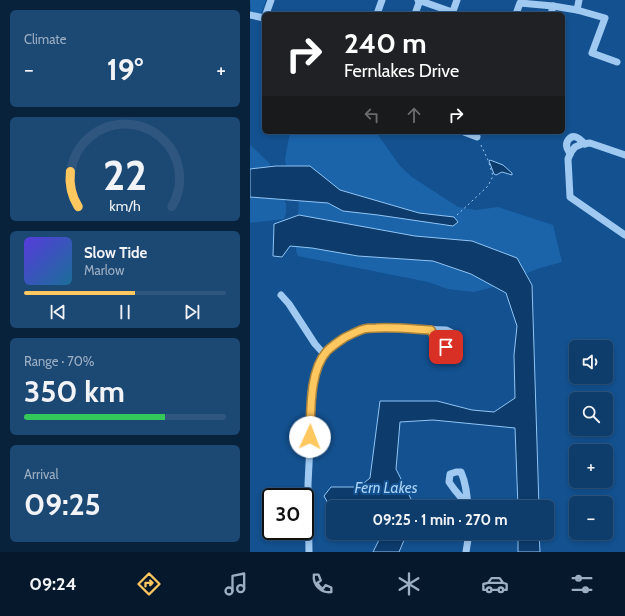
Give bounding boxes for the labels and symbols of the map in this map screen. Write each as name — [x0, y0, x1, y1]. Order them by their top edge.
pin — [429, 330, 463, 364]
position arrow — [289, 416, 331, 458]
water label: Fern Lakes — [354, 479, 418, 497]
speed limit sign: 30 — [262, 488, 314, 540]

